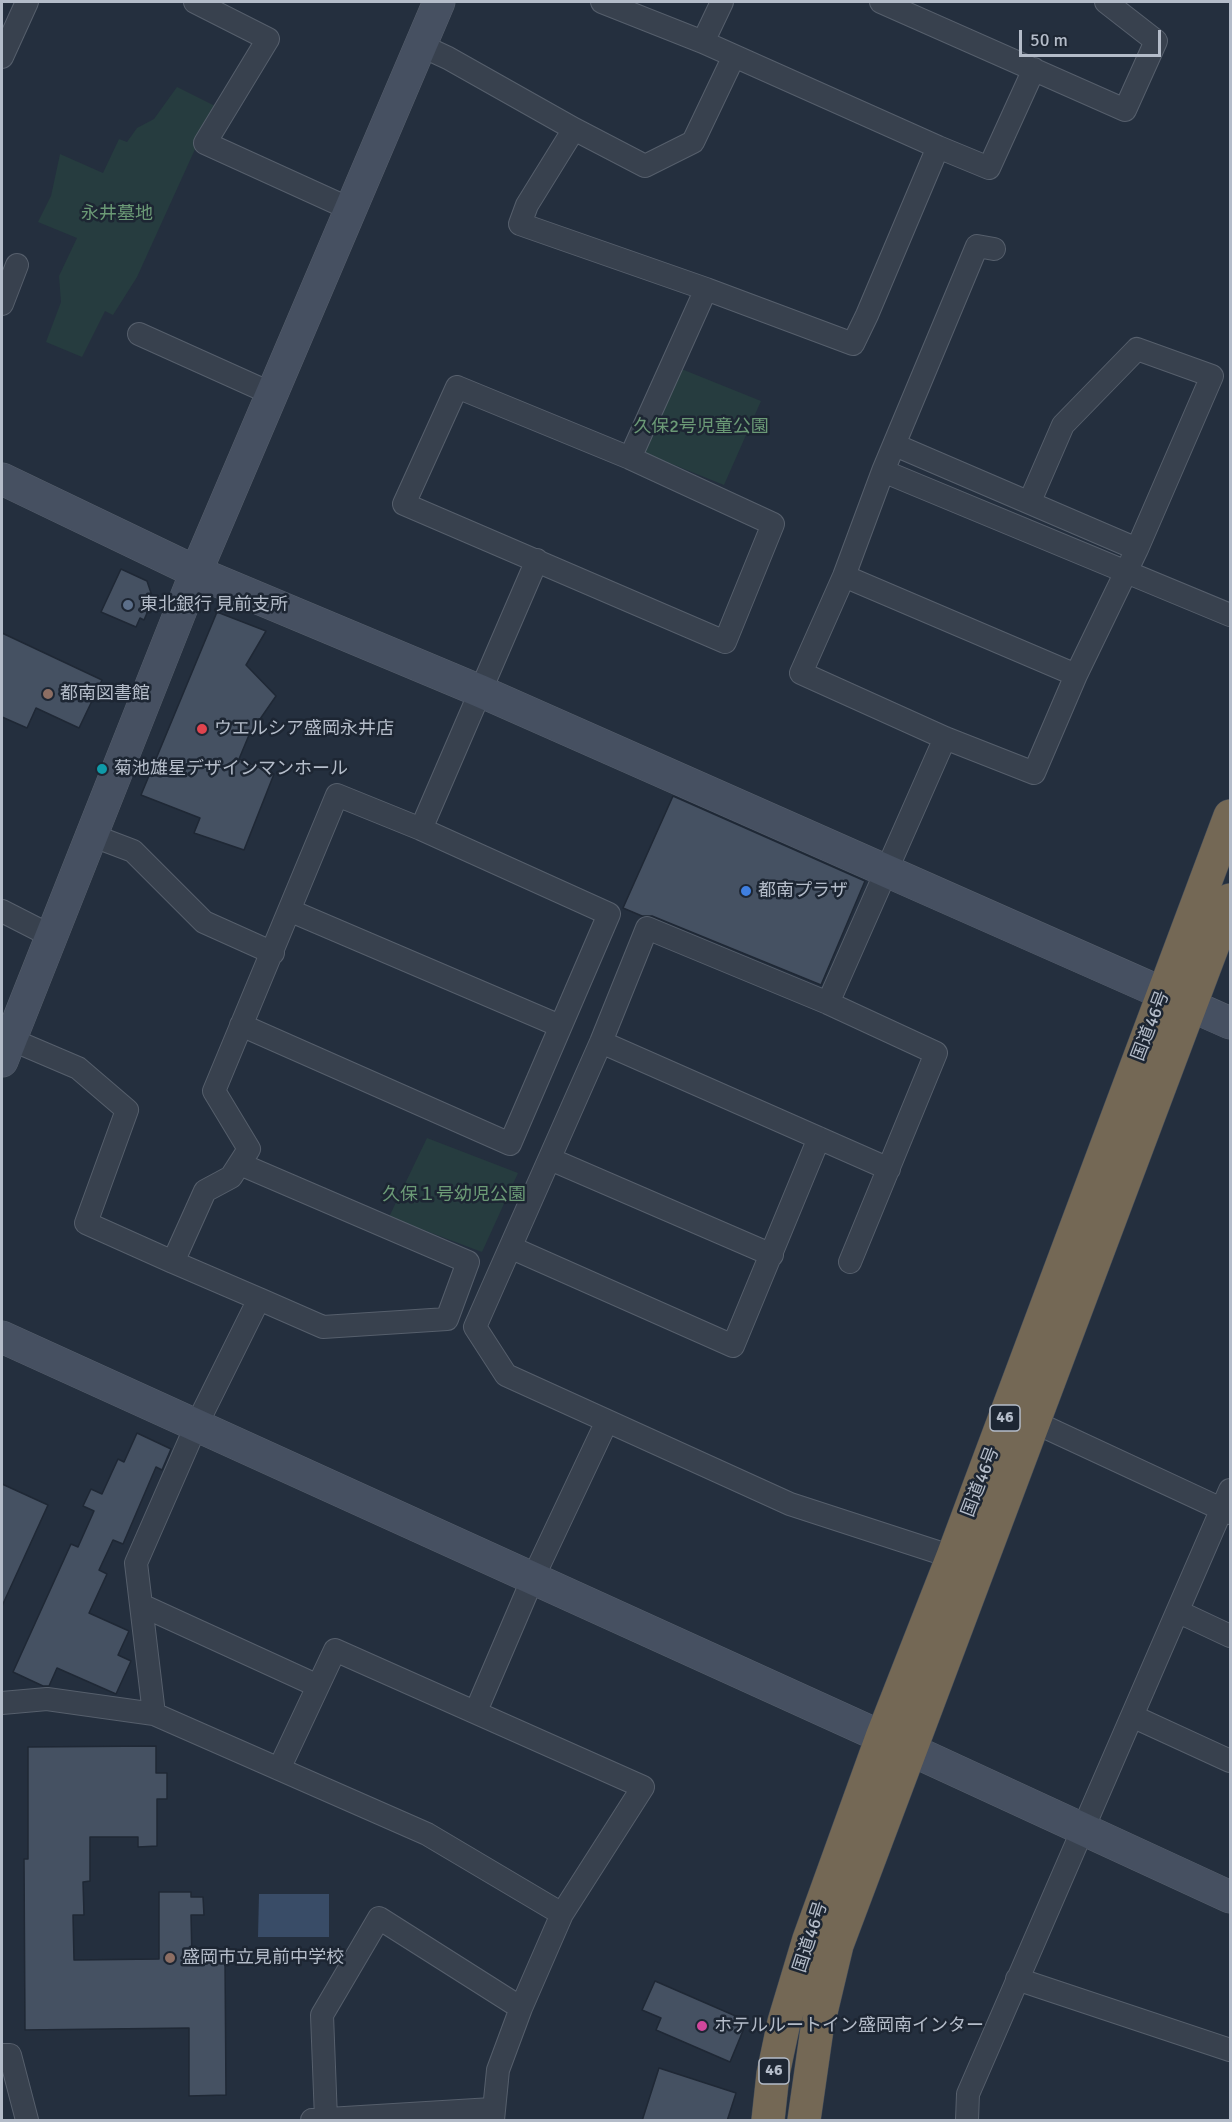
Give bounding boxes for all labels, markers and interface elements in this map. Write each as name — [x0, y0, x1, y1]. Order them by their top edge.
scale bar — [1022, 18, 1164, 56]
text: 50 m — [1030, 29, 1068, 51]
park label: 永井墓地 — [81, 203, 153, 225]
park label: 久保2号児童公園 — [633, 416, 769, 438]
place label: 東北銀行 見前支所 — [140, 594, 288, 616]
marker: 東北銀行 見前支所 — [121, 598, 135, 612]
place label: 都南図書館 — [60, 683, 150, 705]
marker: 都南図書館 — [41, 687, 55, 701]
place label: ウエルシア盛岡永井店 — [214, 718, 394, 740]
marker: ウエルシア盛岡永井店 — [195, 722, 209, 736]
place label: 菊池雄星デザインマンホール — [114, 758, 348, 780]
marker: 菊池雄星デザインマンホール — [95, 762, 109, 776]
place label: 都南プラザ — [758, 880, 848, 902]
marker: 都南プラザ — [739, 884, 753, 898]
street label: 国道46号 — [1128, 988, 1174, 1064]
park label: 久保１号幼児公園 — [382, 1184, 526, 1206]
road number: 46 — [990, 1405, 1020, 1431]
street label: 国道46号 — [958, 1444, 1004, 1520]
street label: 国道46号 — [789, 1899, 833, 1975]
place label: 盛岡市立見前中学校 — [182, 1947, 344, 1969]
marker: 盛岡市立見前中学校 — [163, 1951, 177, 1965]
place label: ホテルルートイン盛岡南インター — [714, 2015, 984, 2037]
marker: ホテルルートイン盛岡南インター — [695, 2019, 709, 2033]
road number: 46 — [759, 2058, 789, 2084]

